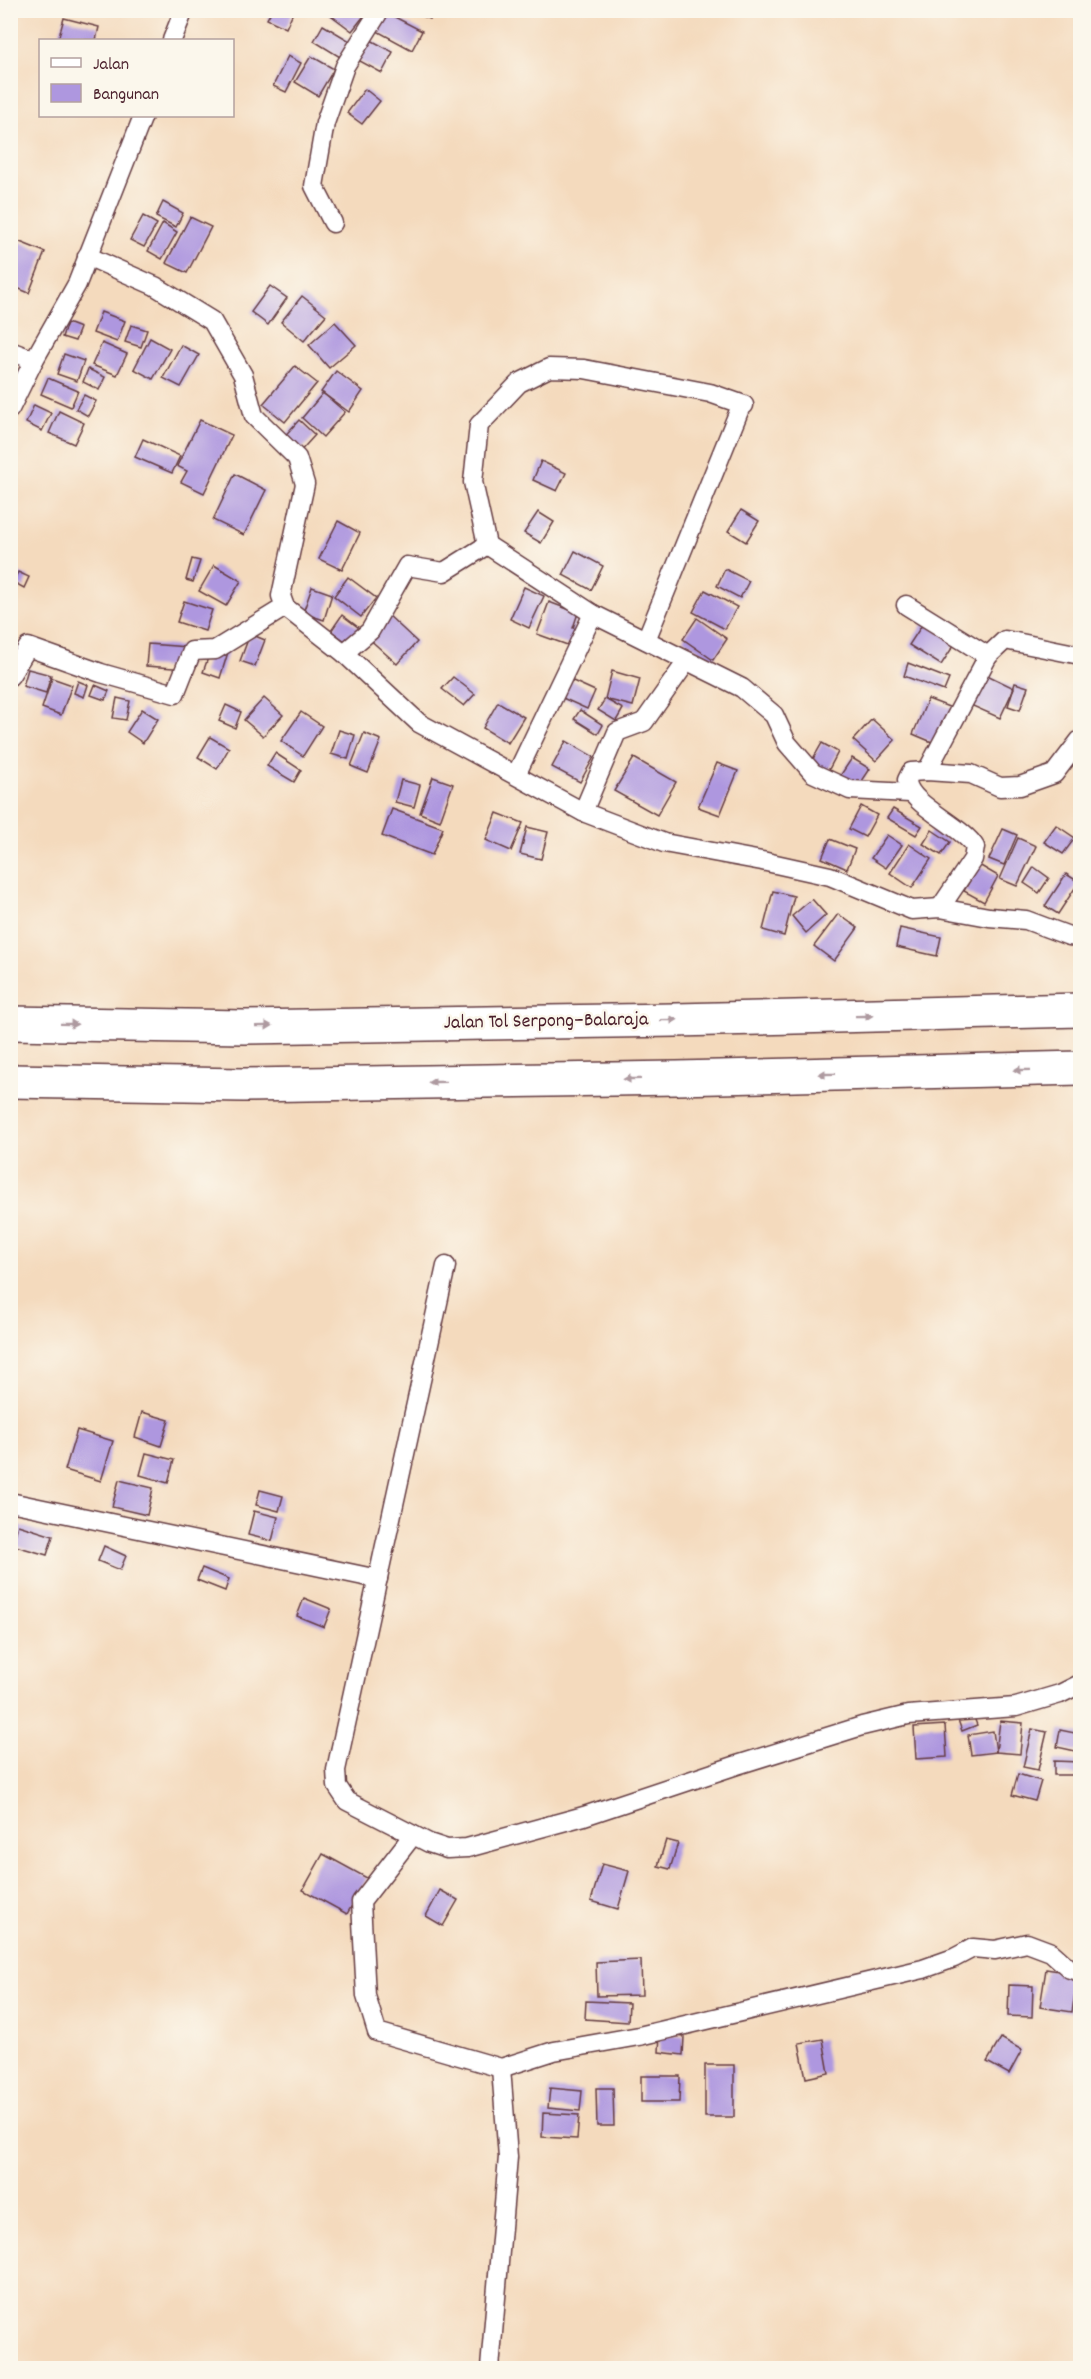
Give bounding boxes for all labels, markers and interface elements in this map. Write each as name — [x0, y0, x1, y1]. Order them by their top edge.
legend — [39, 39, 234, 117]
text: Jalan — [93, 53, 129, 78]
text: Bangunan — [93, 83, 159, 108]
street label: Jalan Tol Serpong–Balaraja — [443, 1006, 649, 1038]
one-way arrow — [854, 1011, 873, 1020]
one-way arrow — [659, 1015, 678, 1025]
one-way arrow — [59, 1019, 78, 1029]
one-way arrow — [254, 1022, 273, 1031]
one-way arrow — [1013, 1065, 1032, 1075]
one-way arrow — [818, 1070, 837, 1079]
one-way arrow — [623, 1074, 642, 1083]
one-way arrow — [428, 1077, 447, 1087]

